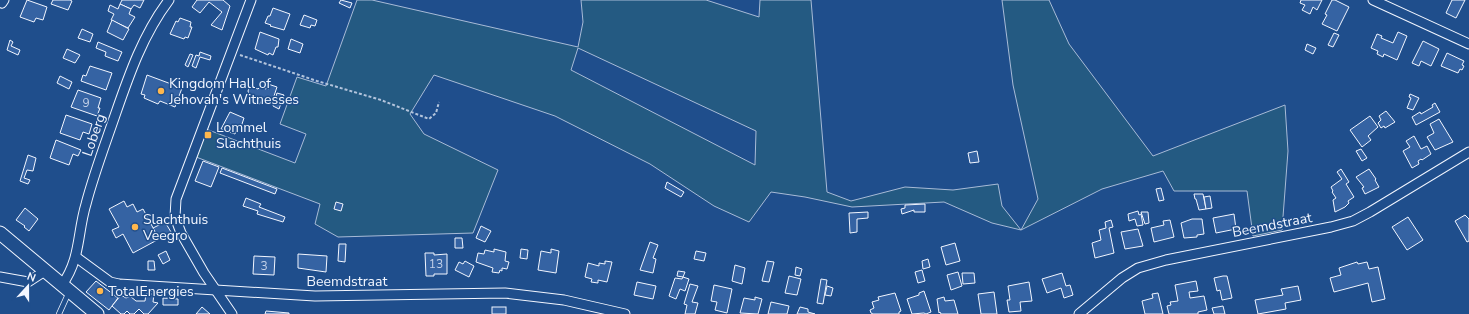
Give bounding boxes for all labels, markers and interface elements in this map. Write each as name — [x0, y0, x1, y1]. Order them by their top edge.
place label: Kingdom Hall of Jehovah's Witnesses — [168, 74, 299, 109]
marker: Kingdom Hall of Jehovah's Witnesses — [156, 86, 166, 96]
house number: 9 — [82, 95, 90, 111]
street label: Loberg — [78, 111, 110, 159]
place label: Lommel Slachthuis — [216, 118, 282, 153]
marker: Lommel Slachthuis — [203, 130, 213, 140]
street label: Beemdstraat — [1231, 208, 1314, 242]
place label: Slachthuis Veegro — [142, 210, 209, 245]
marker: Slachthuis Veegro — [130, 222, 140, 232]
house number: 13 — [429, 256, 443, 272]
house number: 3 — [260, 258, 268, 274]
north arrow — [8, 266, 48, 306]
text: N — [25, 269, 38, 286]
street label: Beemdstraat — [307, 272, 387, 291]
place label: TotalEnergies — [108, 282, 194, 301]
marker: TotalEnergies — [95, 286, 105, 296]

